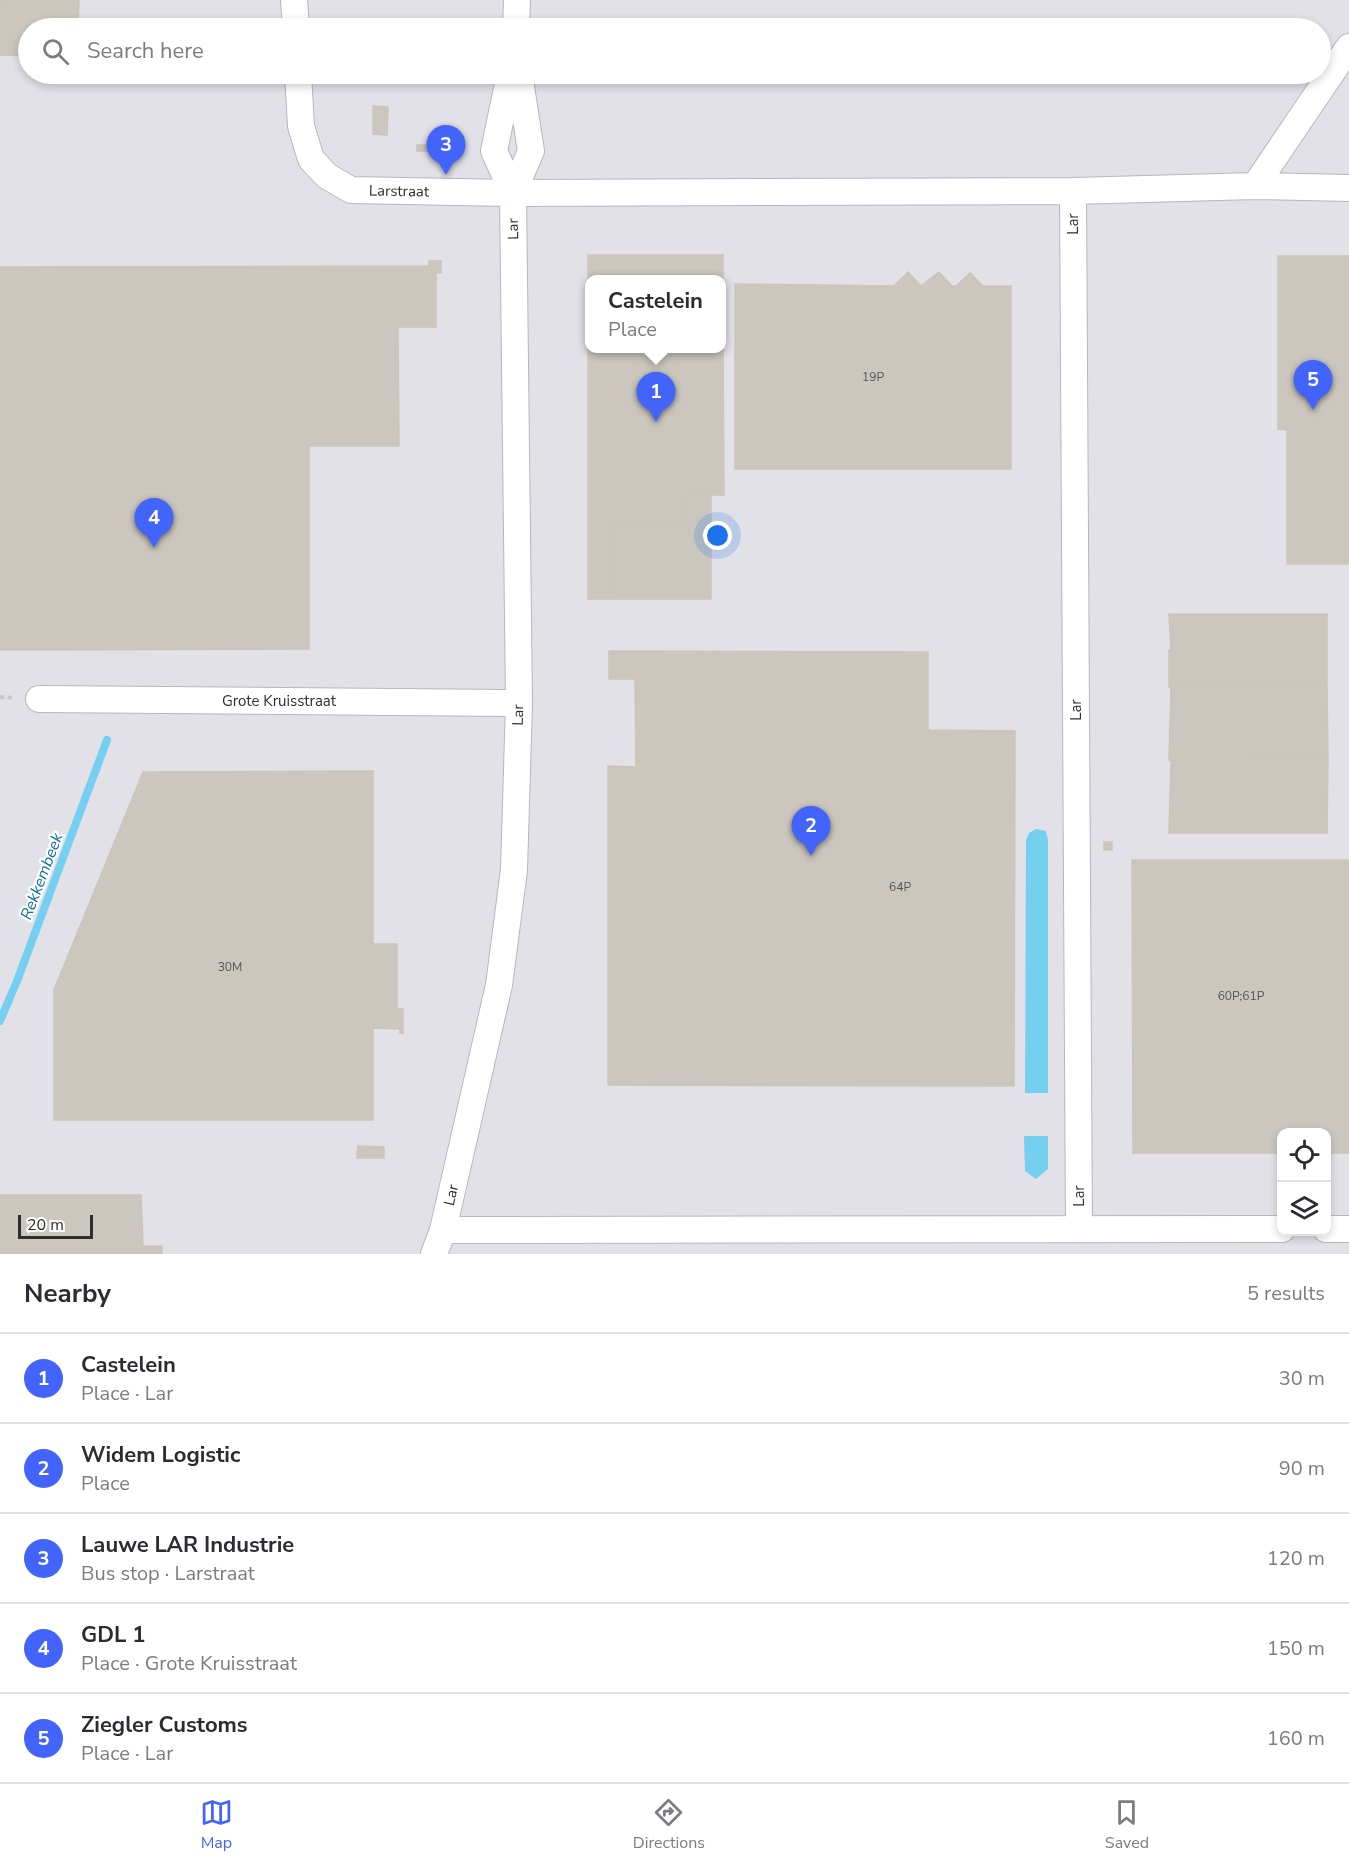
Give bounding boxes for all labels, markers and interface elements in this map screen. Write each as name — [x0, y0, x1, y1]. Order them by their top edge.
search box — [18, 18, 1331, 84]
icon: search — [39, 35, 72, 68]
text: Search here — [87, 36, 204, 66]
pin: 3 — [426, 126, 466, 175]
street label: Larstraat — [369, 180, 430, 202]
street label: Lar — [1063, 213, 1083, 235]
street label: Lar — [503, 217, 523, 240]
popup — [585, 275, 726, 353]
text: Castelein — [608, 286, 703, 316]
text: Place — [608, 316, 657, 343]
pin: 5 — [1294, 360, 1332, 410]
house number: 19P — [862, 369, 884, 385]
pin: 1 — [636, 372, 676, 422]
pin: 4 — [134, 498, 174, 548]
your location — [703, 521, 732, 550]
street label: Grote Kruisstraat — [222, 691, 337, 711]
street label: Lar — [1066, 699, 1086, 721]
street label: Lar — [508, 703, 528, 726]
pin: 2 — [792, 806, 830, 856]
water label: Rekkembeek — [15, 829, 69, 923]
house number: 64P — [889, 879, 911, 895]
house number: 30M — [218, 959, 242, 975]
house number: 60P;61P — [1218, 988, 1265, 1004]
map controls — [1277, 1128, 1331, 1236]
button: locate — [1277, 1128, 1331, 1182]
street label: Lar — [439, 1182, 463, 1208]
button: layers — [1277, 1182, 1331, 1236]
street label: Lar — [1069, 1185, 1089, 1207]
scale bar — [18, 1212, 93, 1240]
text: 20 m — [27, 1214, 64, 1236]
text: Nearby — [24, 1276, 111, 1311]
text: 5 results — [1247, 1280, 1325, 1307]
text: Castelein — [81, 1350, 176, 1380]
text: 1 — [38, 1365, 50, 1392]
text: 30 m — [1279, 1365, 1325, 1392]
text: Place · Lar — [81, 1380, 173, 1407]
text: Widem Logistic — [81, 1440, 240, 1470]
text: 2 — [38, 1455, 50, 1482]
text: 90 m — [1279, 1455, 1325, 1482]
text: Place — [81, 1470, 130, 1497]
text: Lauwe LAR Industrie — [81, 1530, 294, 1560]
text: 3 — [38, 1545, 50, 1572]
text: 120 m — [1267, 1545, 1325, 1572]
text: Bus stop · Larstraat — [81, 1560, 255, 1587]
text: GDL 1 — [81, 1620, 145, 1650]
text: 4 — [38, 1635, 50, 1662]
text: 150 m — [1267, 1635, 1325, 1662]
text: Place · Grote Kruisstraat — [81, 1650, 297, 1677]
text: Ziegler Customs — [81, 1710, 248, 1740]
text: 5 — [38, 1725, 50, 1752]
text: 160 m — [1267, 1725, 1325, 1752]
text: Place · Lar — [81, 1740, 173, 1767]
tab: Map — [200, 1796, 233, 1854]
tab: Directions — [633, 1796, 705, 1854]
tab: Saved — [1105, 1796, 1149, 1854]

